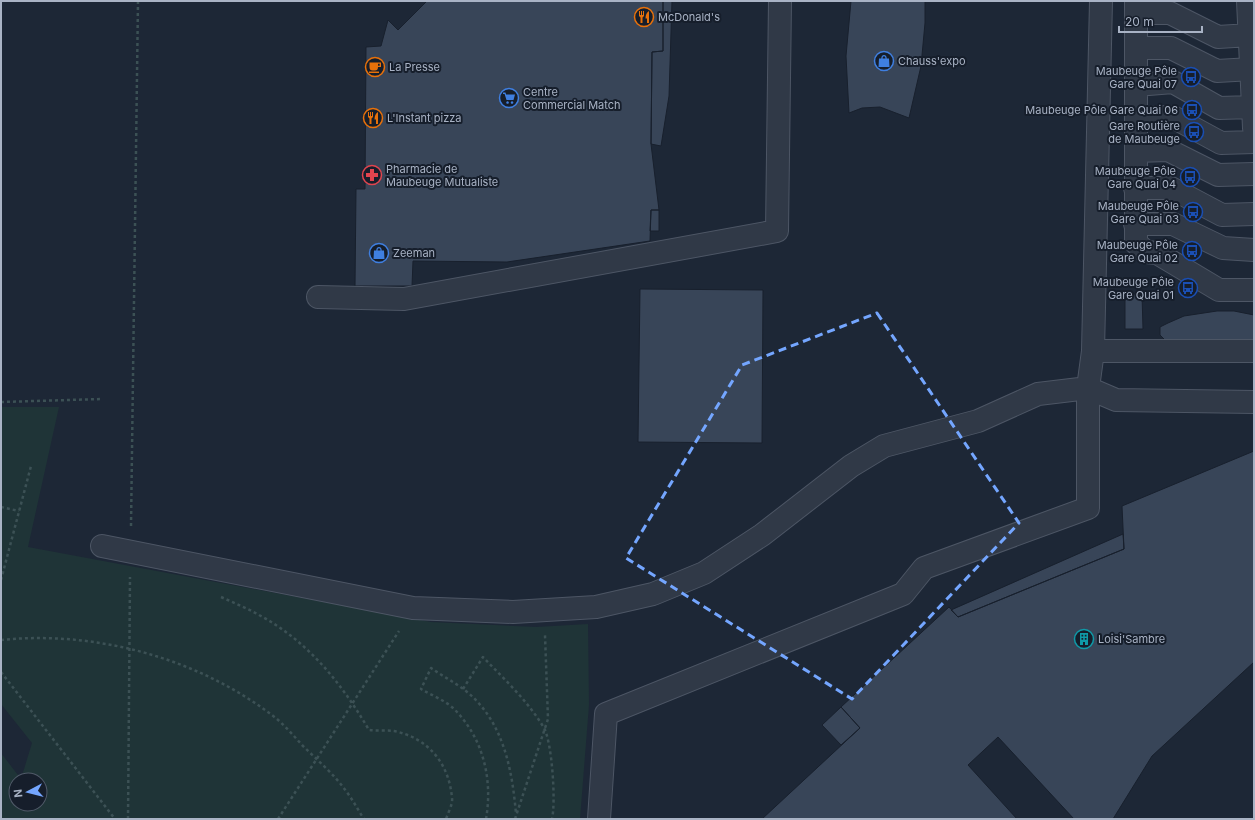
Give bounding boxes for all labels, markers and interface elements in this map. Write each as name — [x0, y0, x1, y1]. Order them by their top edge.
restaurant icon: McDonald's — [633, 6, 655, 28]
scale bar — [1119, 8, 1202, 34]
place label: McDonald's — [658, 10, 720, 24]
text: 20 m — [1125, 14, 1154, 29]
shop icon: Chauss'expo — [873, 50, 895, 72]
place label: Chauss'expo — [898, 54, 966, 68]
cafe icon: La Presse — [364, 56, 386, 78]
place label: La Presse — [389, 60, 440, 74]
place label: Maubeuge Pôle Gare Quai 07 — [1096, 64, 1177, 91]
bus stop icon: Maubeuge Pôle Gare Quai 07 — [1180, 66, 1202, 88]
place label: Centre Commercial Match — [523, 85, 621, 112]
supermarket icon: Centre Commercial Match — [498, 87, 520, 109]
bus stop icon: Maubeuge Pôle Gare Quai 06 — [1181, 99, 1203, 121]
place label: Maubeuge Pôle Gare Quai 06 — [1025, 103, 1178, 117]
restaurant icon: L'Instant pizza — [362, 107, 384, 129]
place label: L'Instant pizza — [387, 111, 462, 125]
place label: Gare Routière de Maubeuge — [1108, 119, 1180, 146]
bus stop icon: Gare Routière de Maubeuge — [1183, 121, 1205, 143]
place label: Pharmacie de Maubeuge Mutualiste — [386, 162, 498, 189]
pharmacy icon: Pharmacie de Maubeuge Mutualiste — [361, 164, 383, 186]
place label: Maubeuge Pôle Gare Quai 04 — [1095, 164, 1176, 191]
bus stop icon: Maubeuge Pôle Gare Quai 04 — [1179, 166, 1201, 188]
place label: Maubeuge Pôle Gare Quai 03 — [1098, 199, 1179, 226]
bus stop icon: Maubeuge Pôle Gare Quai 03 — [1182, 201, 1204, 223]
place label: Maubeuge Pôle Gare Quai 02 — [1097, 238, 1178, 265]
bus stop icon: Maubeuge Pôle Gare Quai 02 — [1181, 240, 1203, 262]
shop icon: Zeeman — [368, 242, 390, 264]
place label: Zeeman — [393, 246, 435, 260]
place label: Maubeuge Pôle Gare Quai 01 — [1093, 275, 1174, 302]
bus stop icon: Maubeuge Pôle Gare Quai 01 — [1177, 277, 1199, 299]
building icon: Loisi'Sambre — [1073, 628, 1095, 650]
place label: Loisi'Sambre — [1098, 632, 1165, 646]
north arrow — [8, 772, 48, 812]
text: N — [11, 788, 26, 798]

